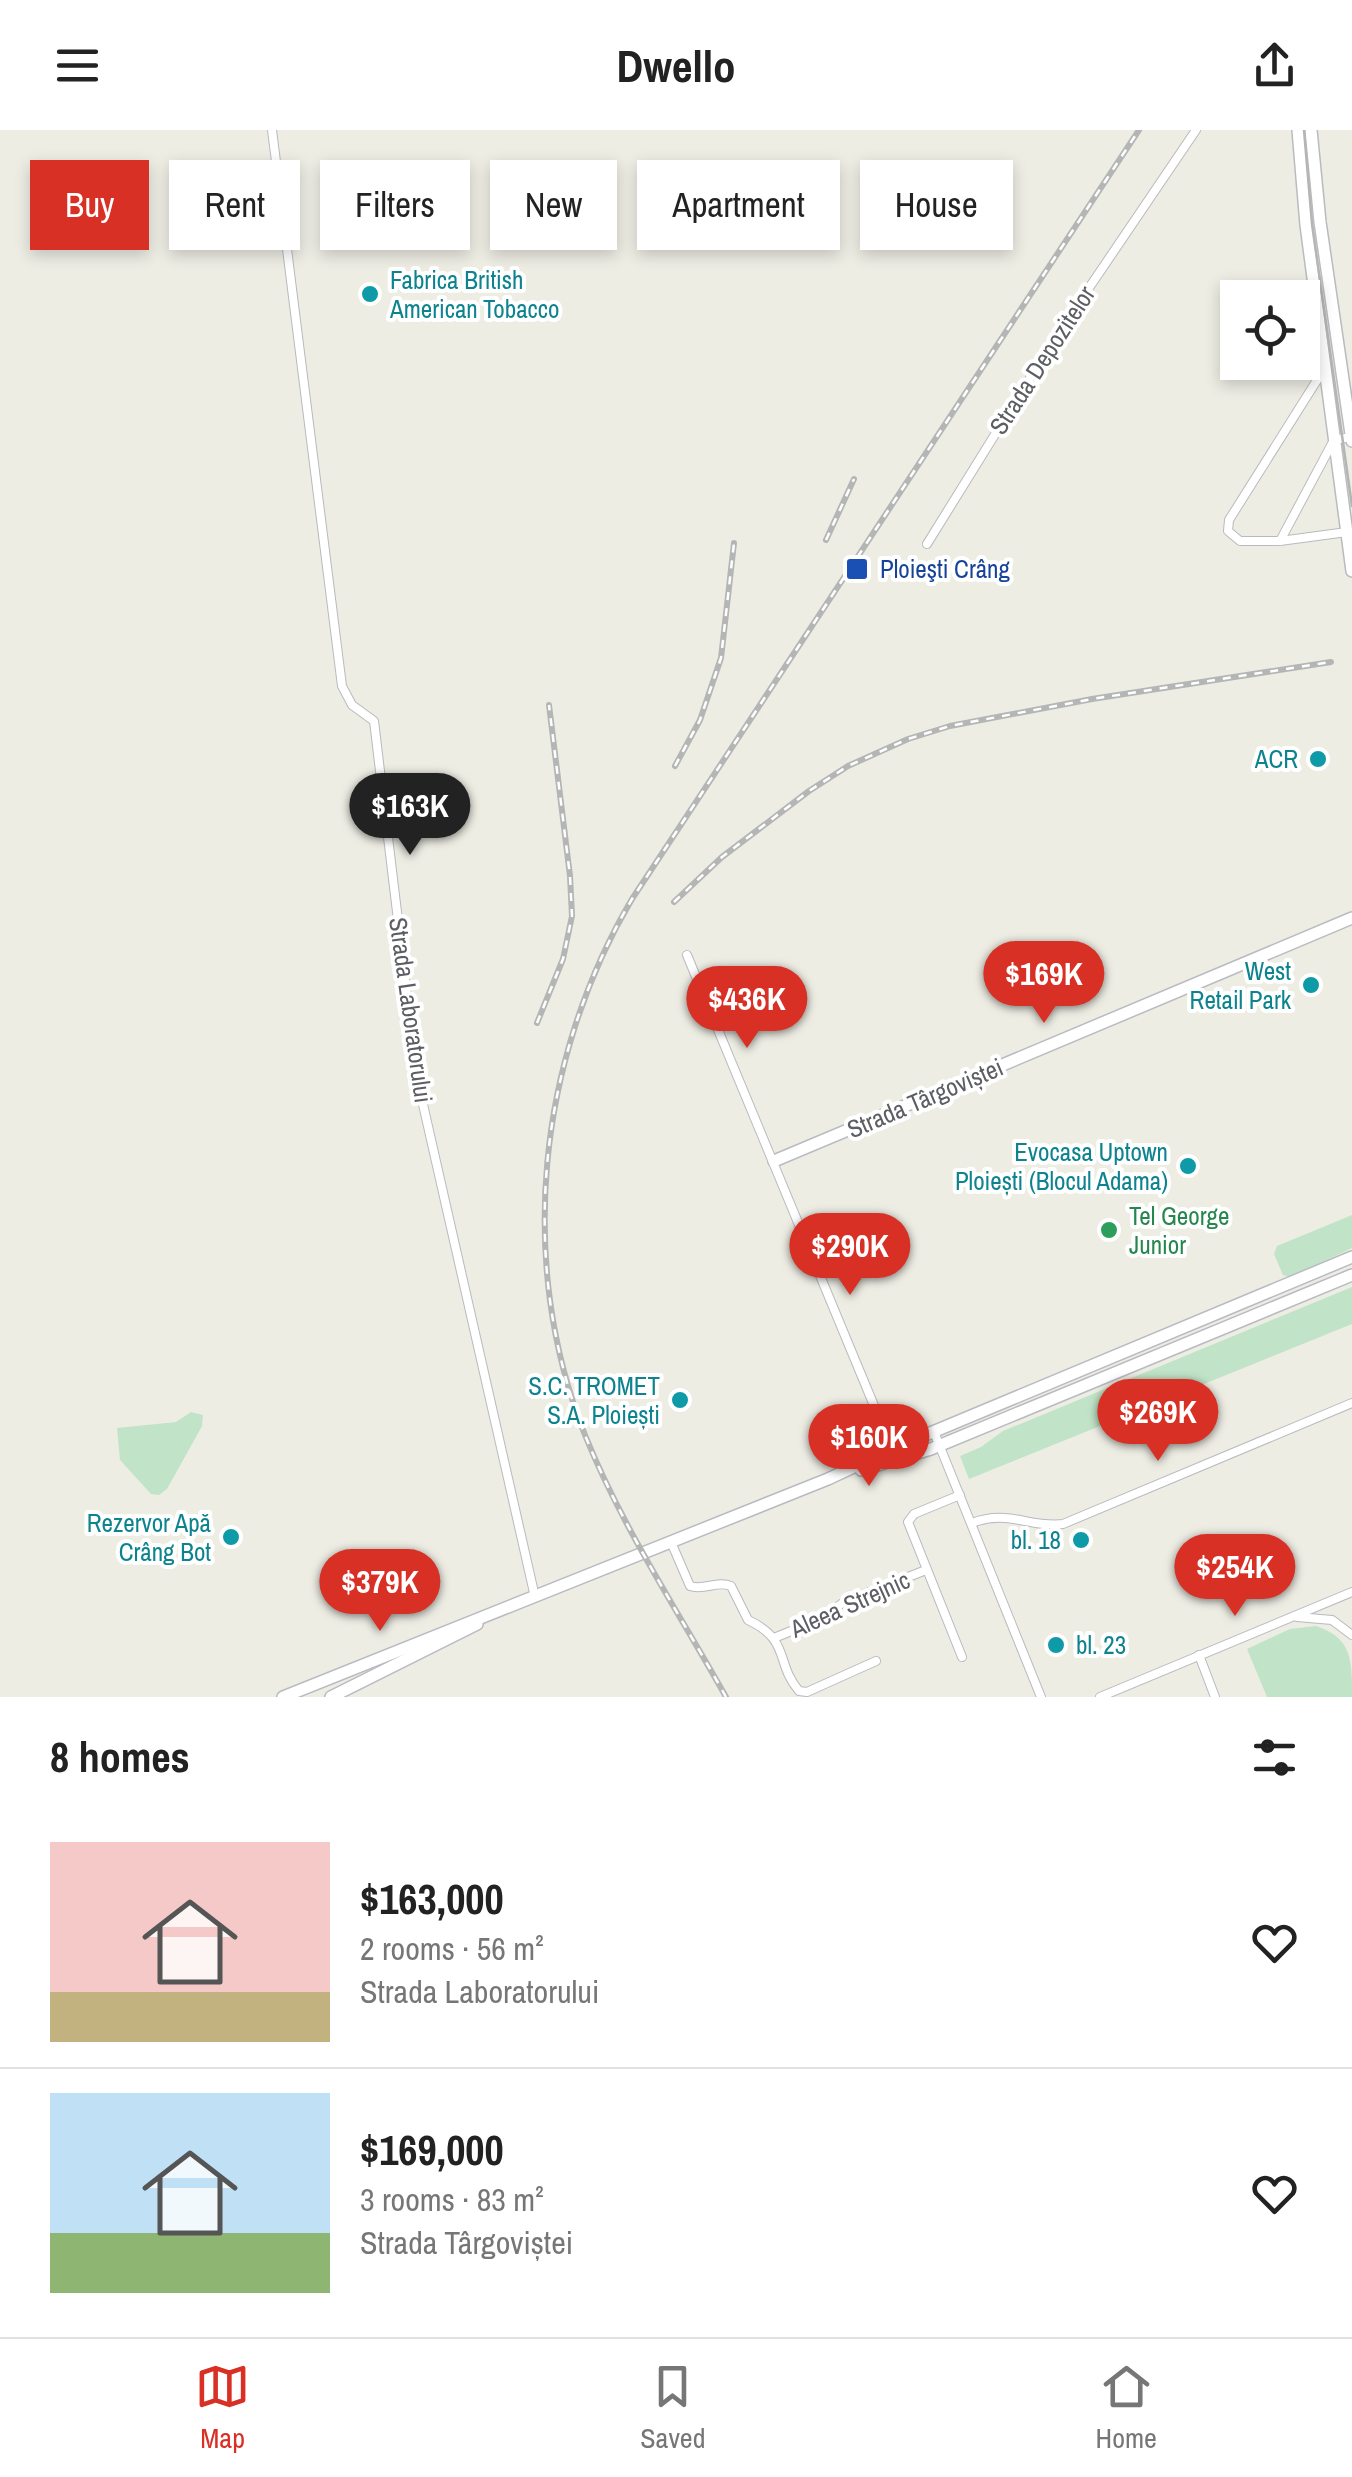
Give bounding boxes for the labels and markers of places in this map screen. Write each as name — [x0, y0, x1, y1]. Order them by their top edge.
place label: Fabrica British American Tobacco — [389, 263, 559, 326]
marker: Fabrica British American Tobacco — [359, 283, 381, 305]
place label: Ploieşti Crâng — [880, 552, 1011, 586]
marker: Ploieşti Crâng — [844, 556, 870, 582]
place label: ACR — [1254, 742, 1298, 776]
marker: ACR — [1307, 748, 1329, 770]
pin: $163K — [340, 773, 480, 858]
pin: $169K — [974, 941, 1114, 1026]
place label: West Retail Park — [1190, 954, 1292, 1017]
pin: $436K — [677, 966, 817, 1051]
marker: West Retail Park — [1300, 974, 1322, 996]
place label: Evocasa Uptown Ploiești (Blocul Adama) — [955, 1135, 1168, 1198]
marker: Evocasa Uptown Ploiești (Blocul Adama) — [1177, 1155, 1199, 1177]
place label: Tel George Junior — [1129, 1199, 1229, 1262]
pin: $290K — [780, 1213, 920, 1298]
marker: Tel George Junior — [1098, 1219, 1120, 1241]
place label: S.C. TROMET S.A. Ploiești — [528, 1369, 660, 1432]
pin: $269K — [1088, 1379, 1228, 1464]
marker: S.C. TROMET S.A. Ploiești — [669, 1389, 691, 1411]
pin: $160K — [799, 1404, 939, 1489]
place label: Rezervor Apă Crâng Bot — [87, 1506, 212, 1569]
place label: bl. 18 — [1011, 1523, 1061, 1557]
marker: Rezervor Apă Crâng Bot — [220, 1526, 242, 1548]
marker: bl. 18 — [1070, 1529, 1092, 1551]
pin: $254K — [1165, 1534, 1305, 1619]
pin: $379K — [310, 1549, 450, 1634]
place label: bl. 23 — [1076, 1628, 1126, 1662]
marker: bl. 23 — [1045, 1634, 1067, 1656]

